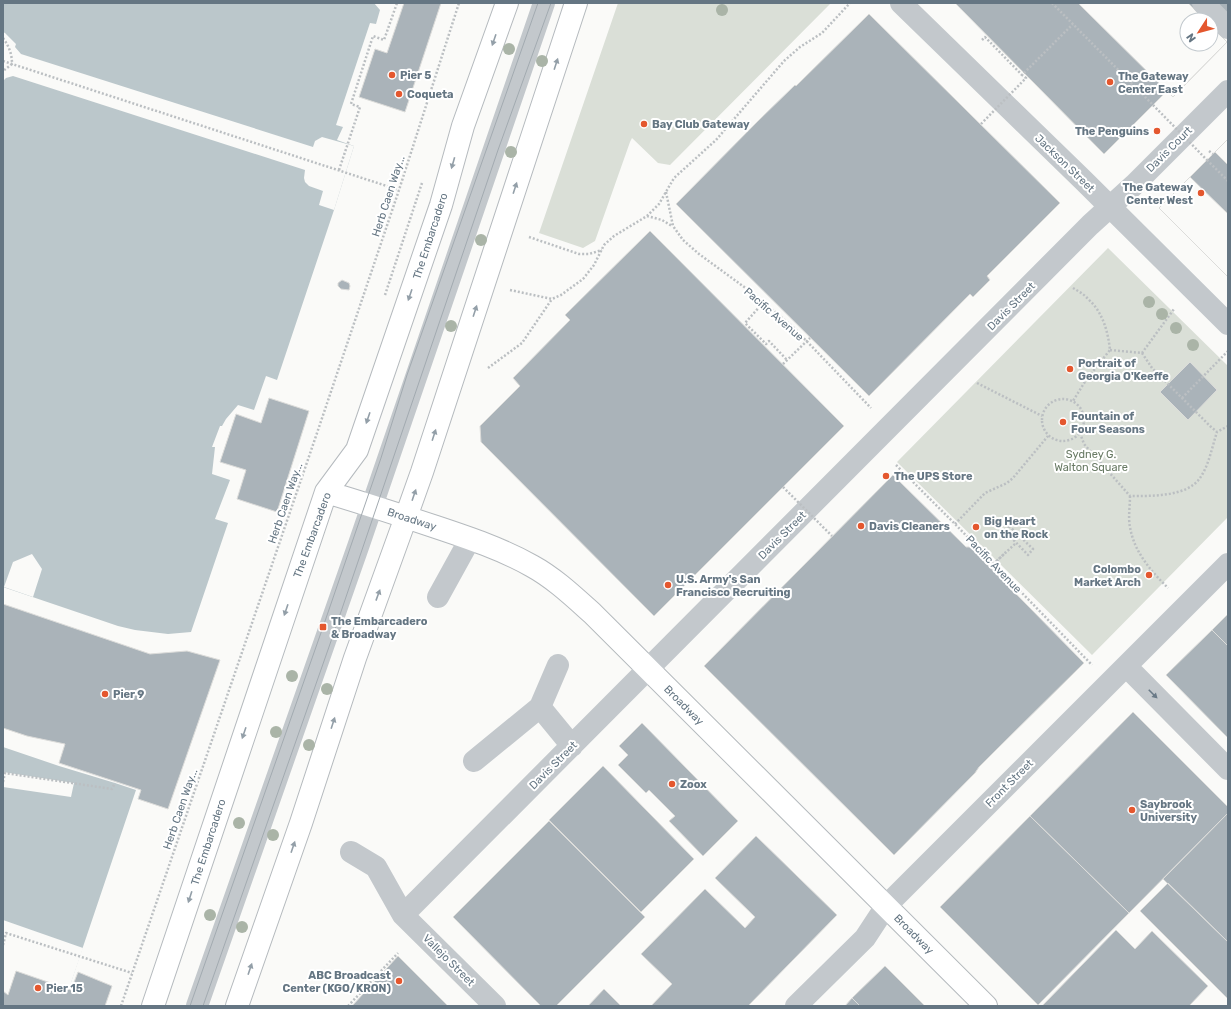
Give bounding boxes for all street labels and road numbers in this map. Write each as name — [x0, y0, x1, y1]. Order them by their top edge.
street label: Davis Court — [1144, 123, 1195, 175]
street label: Jackson Street — [1032, 132, 1098, 196]
street label: Herb Caen Way... — [369, 154, 408, 238]
street label: The Embarcadero — [410, 191, 451, 281]
street label: Davis Street — [985, 279, 1039, 333]
street label: Pacific Avenue — [741, 285, 806, 344]
street label: Herb Caen Way... — [266, 461, 305, 545]
street label: The Embarcadero — [291, 491, 334, 580]
street label: Broadway — [386, 505, 438, 534]
street label: Davis Street — [756, 508, 810, 562]
street label: Pacific Avenue — [963, 533, 1024, 596]
street label: Broadway — [661, 683, 706, 728]
street label: Davis Street — [527, 738, 581, 792]
street label: Front Street — [983, 756, 1036, 810]
street label: Herb Caen Way... — [161, 767, 200, 851]
street label: The Embarcadero — [188, 797, 229, 887]
street label: Broadway — [891, 912, 936, 957]
street label: Vallejo Street — [420, 932, 478, 989]

